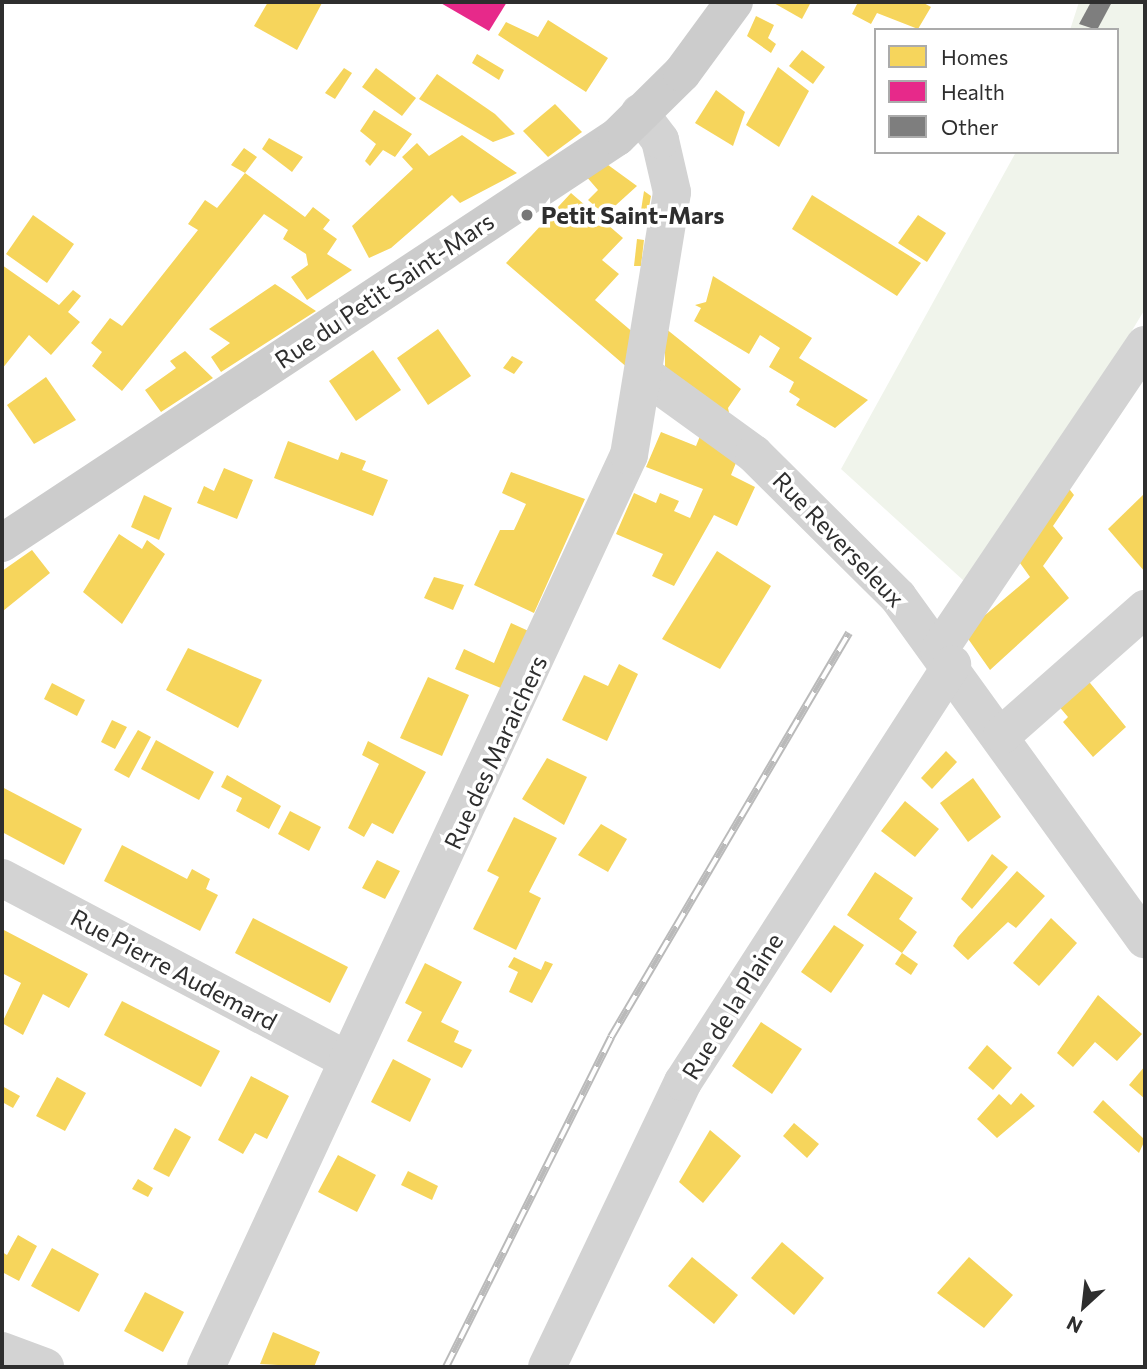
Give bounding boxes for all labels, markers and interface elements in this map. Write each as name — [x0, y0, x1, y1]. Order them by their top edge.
legend — [874, 28, 1119, 154]
text: Homes — [941, 44, 1008, 69]
text: Health — [941, 79, 1005, 104]
text: Other — [941, 114, 998, 139]
place label: Petit Saint-Mars — [541, 201, 724, 229]
street label: Rue du Petit Saint-Mars — [269, 206, 499, 374]
marker: Petit Saint-Mars — [519, 207, 535, 223]
street label: Rue Reverseleux — [767, 466, 911, 612]
street label: Rue des Maraichers — [437, 651, 553, 853]
street label: Rue Pierre Audemard — [66, 902, 282, 1036]
street label: Rue de la Plaine — [675, 927, 789, 1085]
north arrow — [1049, 1271, 1119, 1341]
text: N — [1063, 1312, 1086, 1339]

